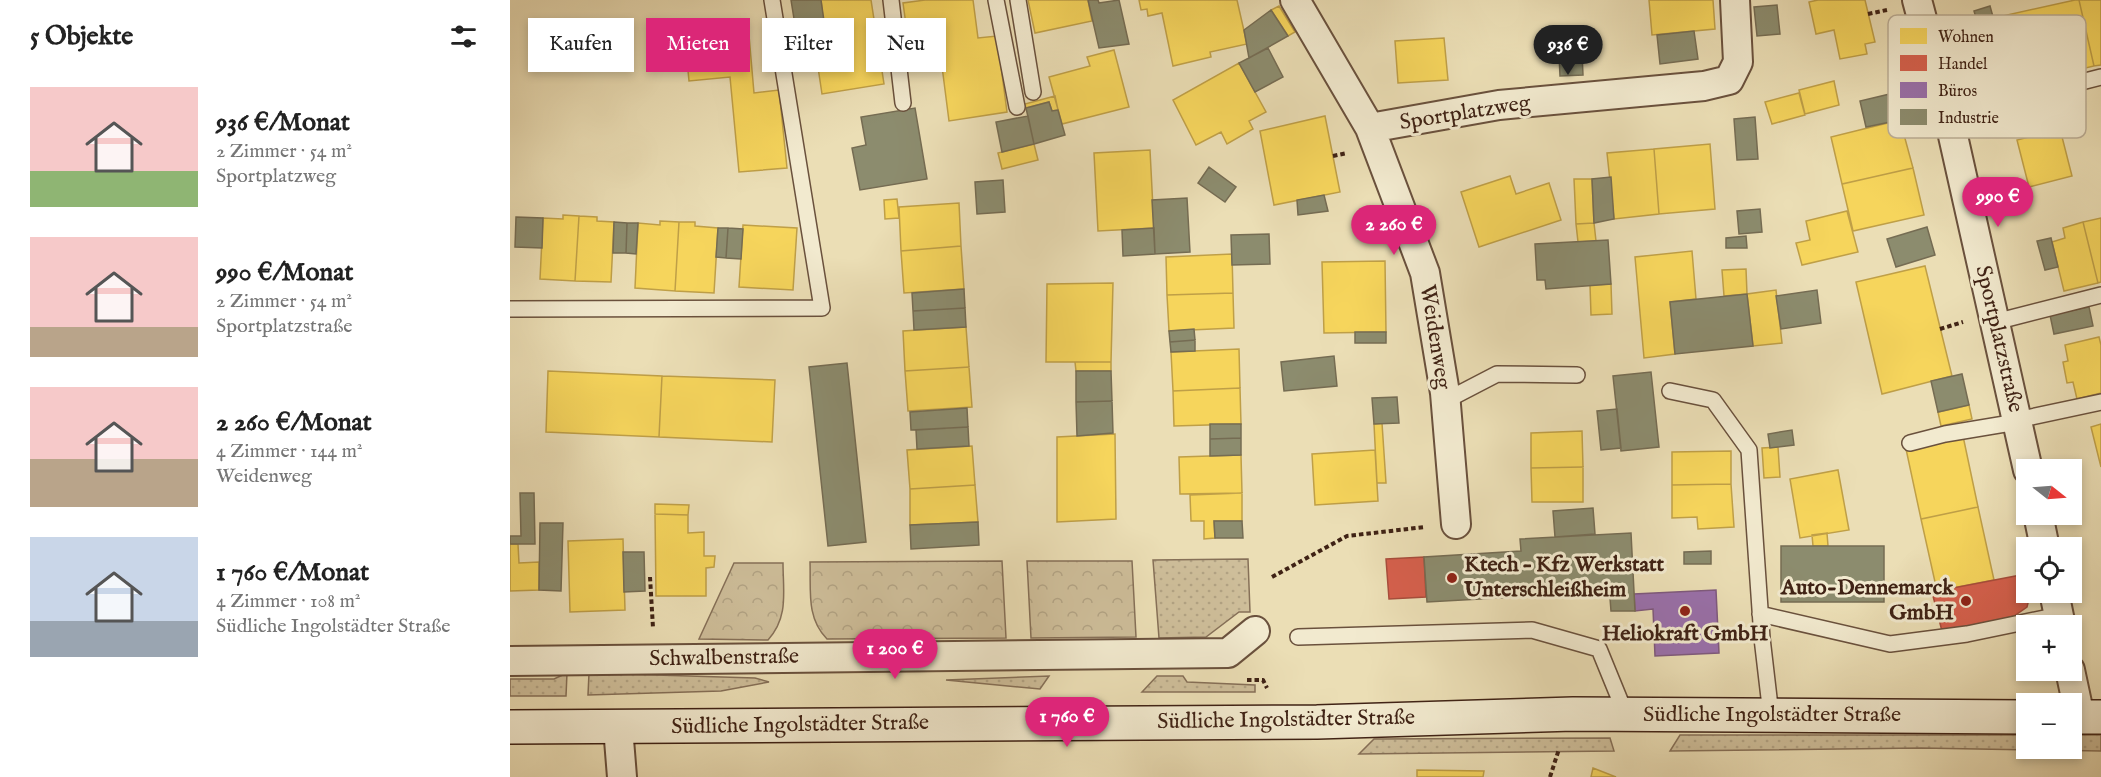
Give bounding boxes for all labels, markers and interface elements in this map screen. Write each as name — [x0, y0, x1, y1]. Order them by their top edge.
legend — [1888, 15, 2086, 138]
chip: Kaufen — [528, 18, 634, 72]
chip: Mieten — [646, 18, 750, 72]
chip: Filter — [762, 18, 854, 72]
chip: Neu — [866, 18, 946, 72]
text: 5 Objekte — [30, 20, 133, 53]
icon: filters — [447, 20, 480, 53]
pin: 936 € — [1526, 25, 1610, 76]
text: Wohnen — [1938, 28, 1994, 48]
text: 936 € — [1548, 32, 1588, 57]
text: Handel — [1938, 55, 1988, 75]
text: Büros — [1938, 82, 1977, 102]
street label: Sportplatzweg — [1398, 89, 1533, 137]
text: 936 €/Monat — [216, 106, 350, 139]
text: Industrie — [1938, 109, 1999, 129]
icon: home — [78, 111, 150, 183]
text: 2 Zimmer · 54 m² — [216, 139, 352, 164]
text: Sportplatzweg — [216, 164, 336, 189]
pin: 990 € — [1956, 177, 2040, 228]
text: 990 € — [1976, 184, 2020, 209]
pin: 2 260 € — [1339, 205, 1449, 256]
text: 2 260 € — [1365, 212, 1423, 237]
text: 990 €/Monat — [216, 256, 353, 289]
icon: home — [78, 261, 150, 333]
street label: Sportplatzstraße — [1968, 263, 2030, 415]
street label: Weidenweg — [1413, 283, 1457, 392]
text: 2 Zimmer · 54 m² — [216, 289, 352, 314]
text: Sportplatzstraße — [216, 314, 352, 339]
text: 2 260 €/Monat — [216, 406, 372, 439]
icon: home — [78, 411, 150, 483]
text: 4 Zimmer · 144 m² — [216, 439, 363, 464]
north arrow — [2016, 459, 2082, 525]
map controls — [2016, 459, 2082, 759]
text: Weidenweg — [216, 464, 312, 489]
button: locate — [2016, 537, 2082, 603]
place label: Ktech – Kfz Werkstatt Unterschleißheim — [1463, 551, 1665, 604]
text: 1 760 €/Monat — [216, 556, 369, 589]
icon: home — [78, 561, 150, 633]
marker: Ktech – Kfz Werkstatt Unterschleißheim — [1445, 571, 1459, 585]
place label: Auto-Dennemarck GmbH — [1780, 574, 1955, 627]
text: 4 Zimmer · 108 m² — [216, 589, 360, 614]
marker: Auto-Dennemarck GmbH — [1959, 594, 1973, 608]
marker: Heliokraft GmbH — [1678, 604, 1692, 618]
text: Südliche Ingolstädter Straße — [216, 614, 451, 639]
button: + — [2016, 615, 2082, 681]
place label: Heliokraft GmbH — [1602, 620, 1768, 648]
pin: 1 200 € — [840, 629, 950, 680]
text: 1 200 € — [867, 636, 923, 661]
street label: Schwalbenstraße — [649, 643, 799, 673]
button: − — [2016, 693, 2082, 759]
pin: 1 760 € — [1012, 697, 1122, 748]
street label: Südliche Ingolstädter Straße — [1643, 701, 1901, 729]
text: 1 760 € — [1039, 704, 1095, 729]
street label: Südliche Ingolstädter Straße — [1157, 704, 1415, 736]
street label: Südliche Ingolstädter Straße — [671, 709, 929, 741]

